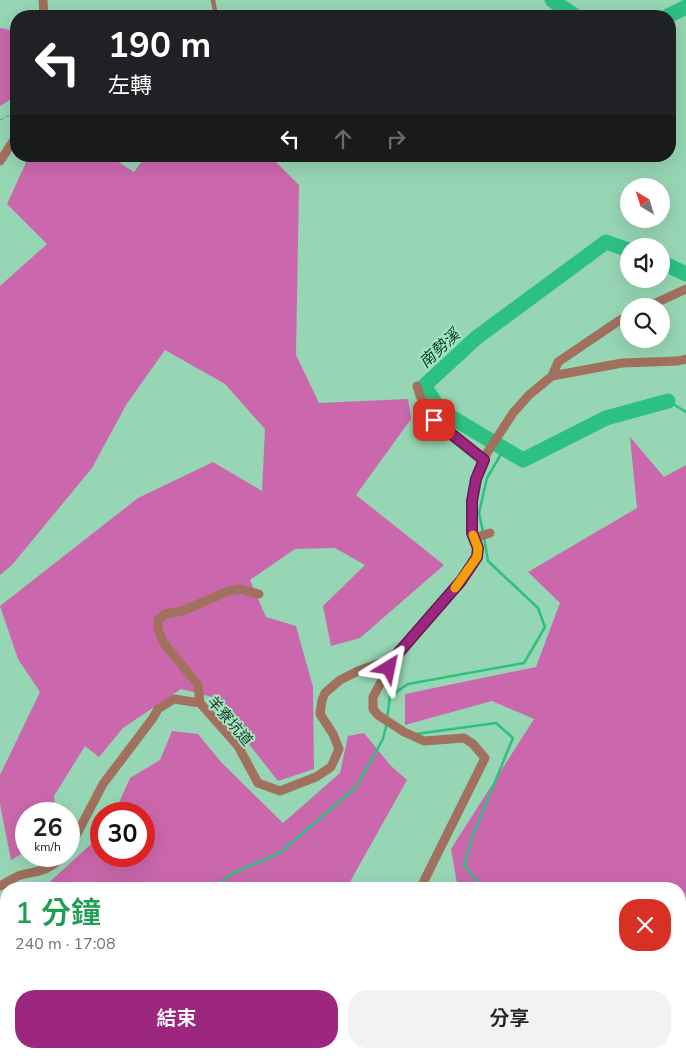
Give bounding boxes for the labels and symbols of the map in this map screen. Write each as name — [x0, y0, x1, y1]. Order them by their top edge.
north arrow — [620, 178, 670, 228]
water label: 南勢溪 — [415, 323, 466, 373]
pin — [413, 399, 455, 441]
position arrow — [362, 641, 414, 693]
street label: 羊寮坑道 — [203, 692, 257, 750]
speed limit sign: 30 — [90, 802, 155, 867]

